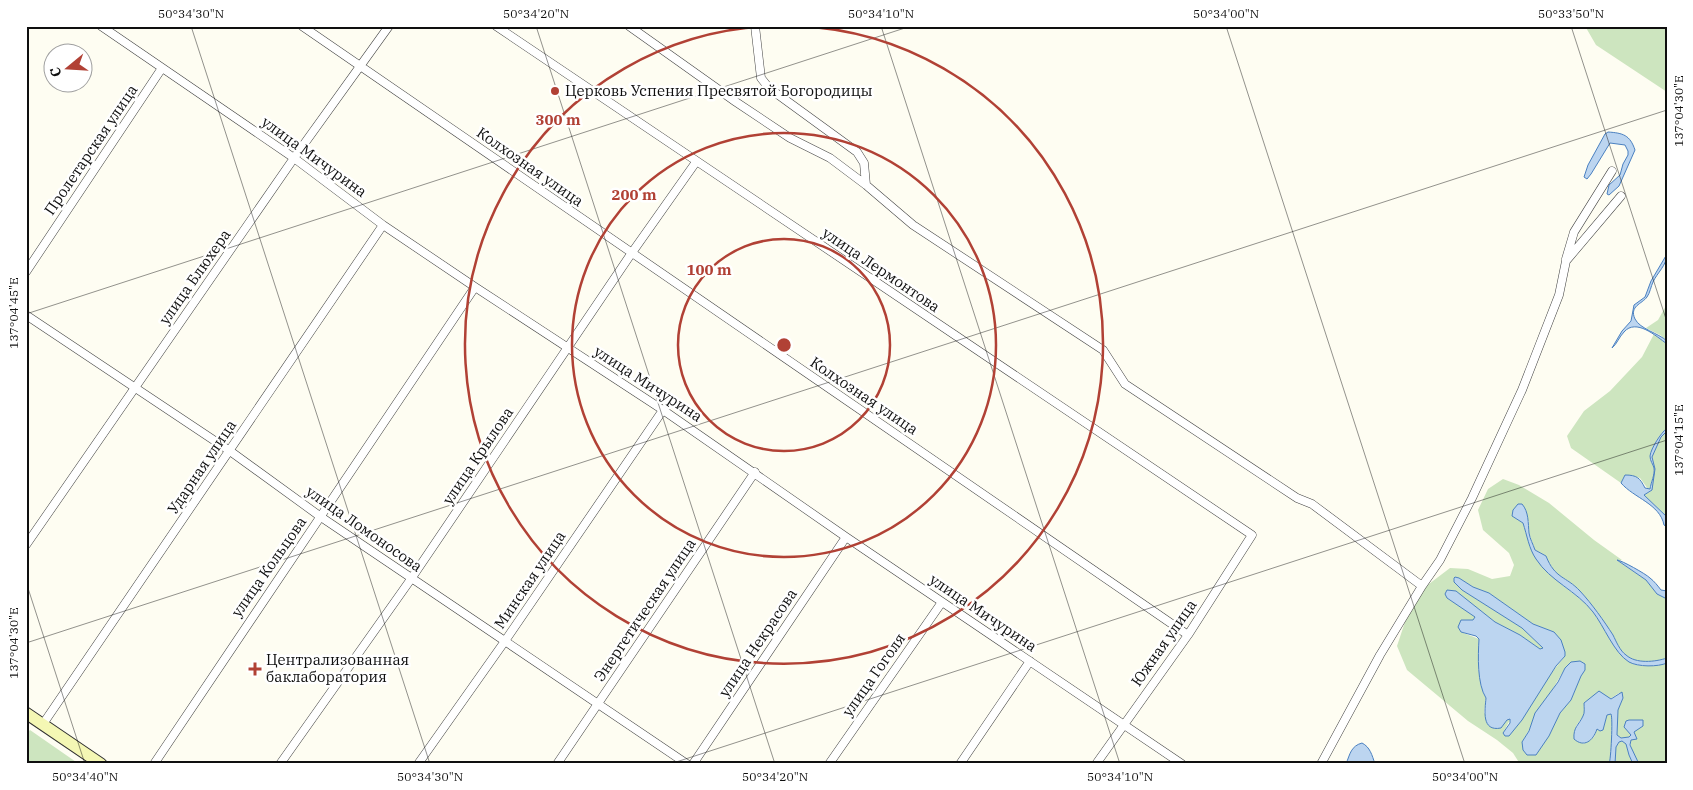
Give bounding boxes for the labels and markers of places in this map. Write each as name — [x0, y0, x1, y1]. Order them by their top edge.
place label: Церковь Успения Пресвятой Богородицы — [565, 81, 873, 100]
marker: Церковь Успения Пресвятой Богородицы — [549, 85, 561, 97]
centre of rings — [775, 336, 793, 354]
place label: Централизованная баклаборатория — [266, 650, 409, 686]
marker: Централизованная баклаборатория — [248, 662, 262, 676]

